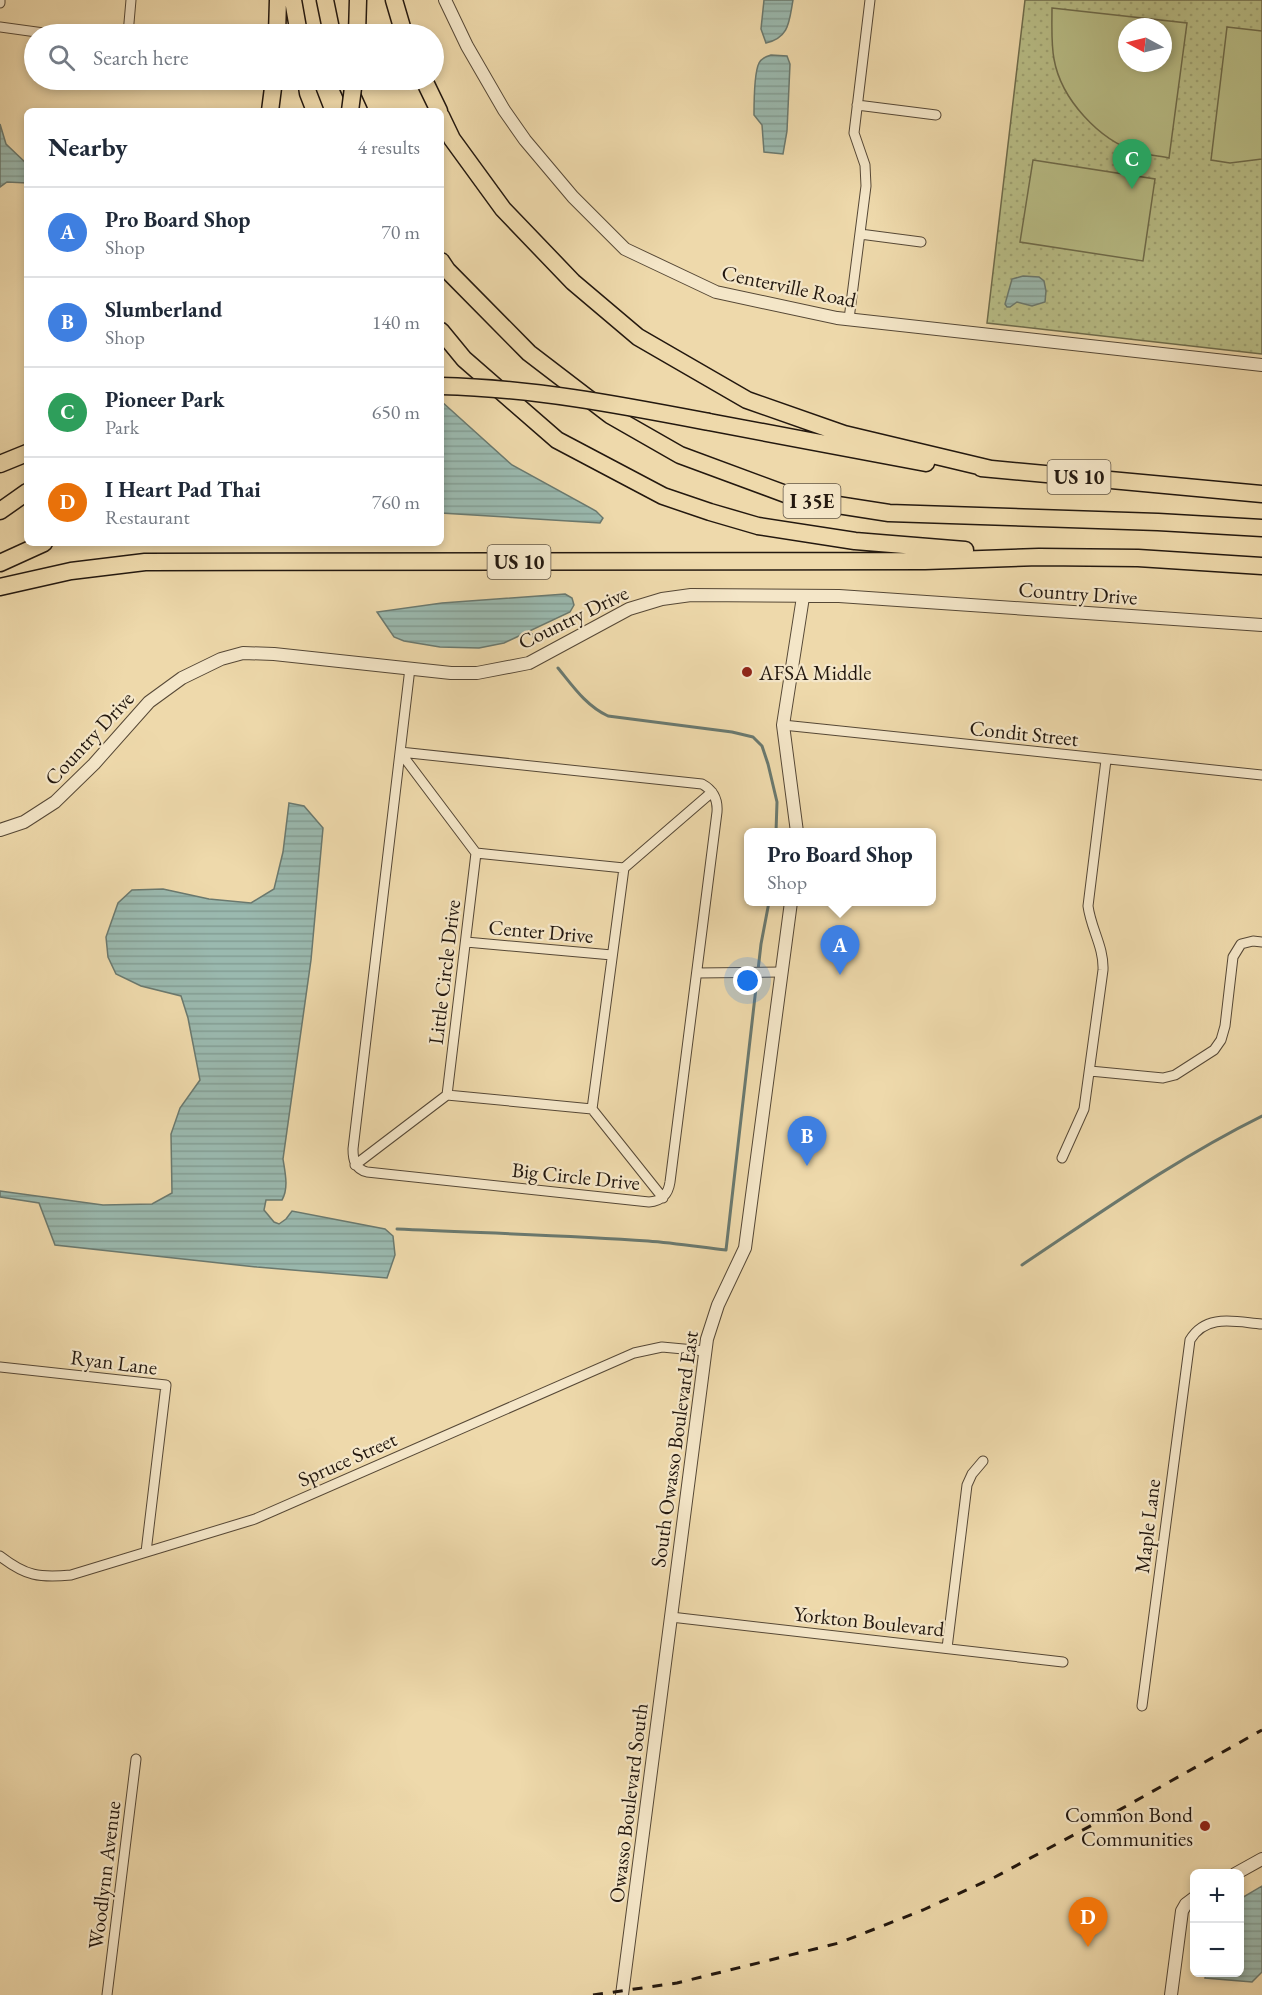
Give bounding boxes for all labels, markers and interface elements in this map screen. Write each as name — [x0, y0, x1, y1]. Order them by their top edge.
north arrow — [1118, 18, 1172, 72]
search box — [24, 24, 444, 90]
icon: search — [45, 41, 78, 74]
text: Search here — [93, 43, 188, 72]
text: Nearby — [48, 130, 128, 164]
text: 4 results — [357, 134, 420, 160]
pin: C — [1112, 140, 1152, 189]
text: Pro Board Shop — [105, 205, 250, 234]
text: A — [60, 219, 75, 245]
text: 70 m — [381, 219, 420, 245]
text: Shop — [105, 234, 145, 260]
street label: Centerville Road — [719, 259, 859, 313]
text: Slumberland — [105, 295, 222, 324]
text: B — [61, 309, 74, 335]
text: 140 m — [372, 309, 420, 335]
text: Shop — [105, 324, 145, 350]
text: Pioneer Park — [105, 385, 225, 414]
text: C — [60, 399, 75, 425]
text: 650 m — [372, 399, 420, 425]
text: Park — [105, 414, 139, 440]
road number: US 10 — [1048, 460, 1110, 494]
text: I Heart Pad Thai — [105, 475, 261, 504]
road number: I 35E — [784, 484, 840, 518]
text: D — [60, 489, 75, 515]
text: 760 m — [372, 489, 420, 515]
text: Restaurant — [105, 504, 190, 530]
road number: US 10 — [488, 545, 550, 579]
street label: Country Drive — [1018, 575, 1138, 611]
street label: Country Drive — [513, 579, 633, 655]
place label: AFSA Middle — [758, 659, 871, 686]
marker: AFSA Middle — [740, 665, 754, 679]
street label: Country Drive — [38, 685, 140, 791]
street label: Condit Street — [968, 714, 1080, 752]
popup — [744, 828, 936, 906]
text: Pro Board Shop — [767, 840, 913, 869]
text: Shop — [767, 869, 807, 895]
street label: Little Circle Drive — [422, 898, 466, 1046]
street label: Center Drive — [487, 913, 595, 949]
pin: A — [820, 926, 860, 975]
your location — [733, 966, 762, 995]
pin: B — [788, 1116, 826, 1166]
street label: Big Circle Drive — [511, 1156, 641, 1196]
street label: South Owasso Boulevard East — [644, 1329, 704, 1569]
street label: Ryan Lane — [69, 1343, 159, 1381]
street label: Spruce Street — [293, 1425, 401, 1493]
street label: Maple Lane — [1128, 1477, 1166, 1575]
street label: Yorkton Boulevard — [792, 1600, 946, 1642]
street label: Owasso Boulevard South — [602, 1701, 654, 1905]
street label: Woodlynn Avenue — [81, 1799, 127, 1951]
place label: Common Bond Communities — [1065, 1801, 1193, 1852]
marker: Common Bond Communities — [1198, 1819, 1212, 1833]
map controls — [1190, 1869, 1244, 1977]
button: + — [1190, 1869, 1244, 1923]
pin: D — [1068, 1898, 1108, 1947]
button: − — [1190, 1923, 1244, 1977]

